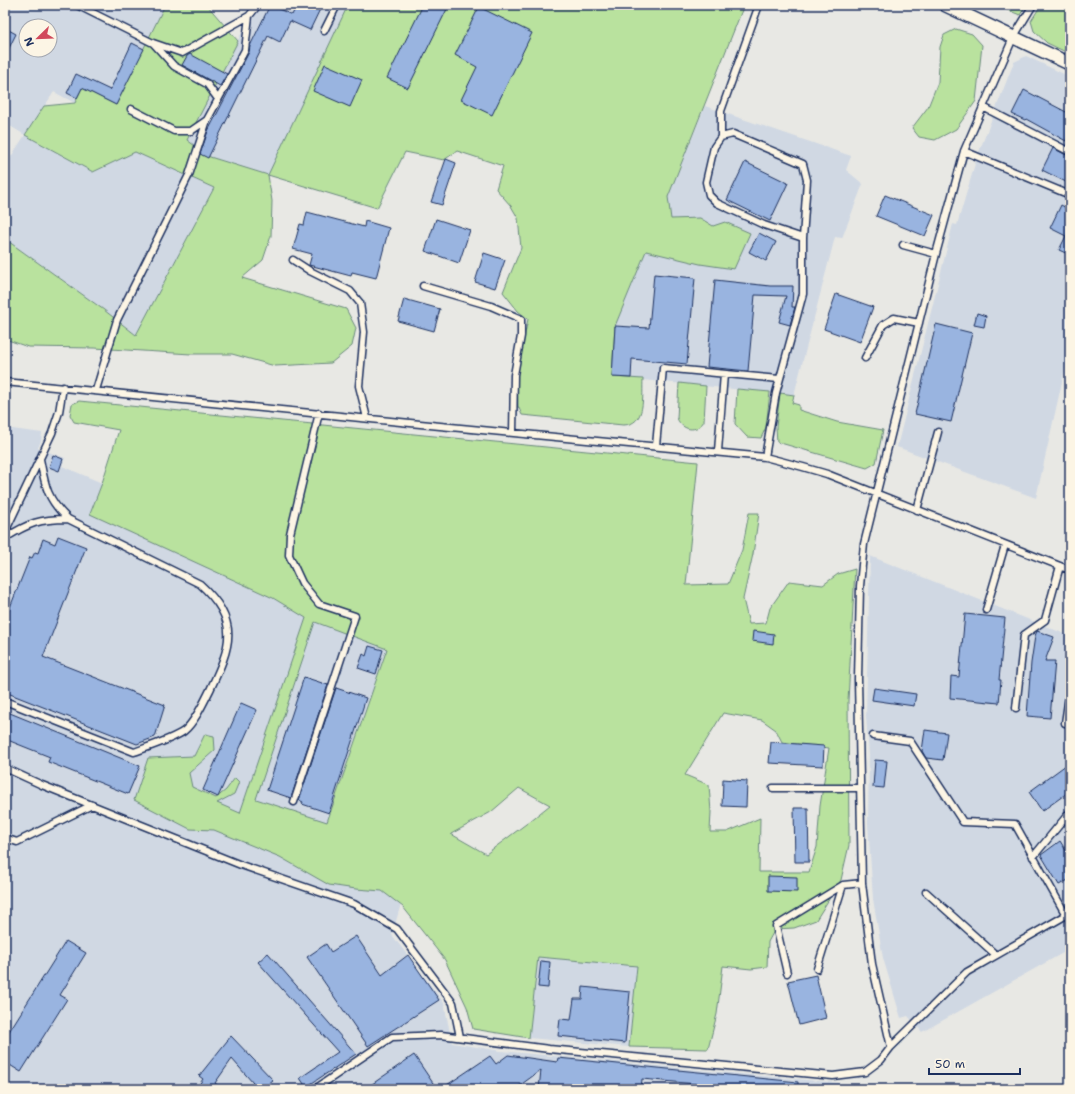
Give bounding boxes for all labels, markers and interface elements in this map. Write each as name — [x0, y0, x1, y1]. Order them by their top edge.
north arrow — [18, 18, 58, 58]
text: N — [21, 35, 38, 49]
scale bar — [929, 1050, 1020, 1076]
text: 50 m — [935, 1056, 965, 1072]

